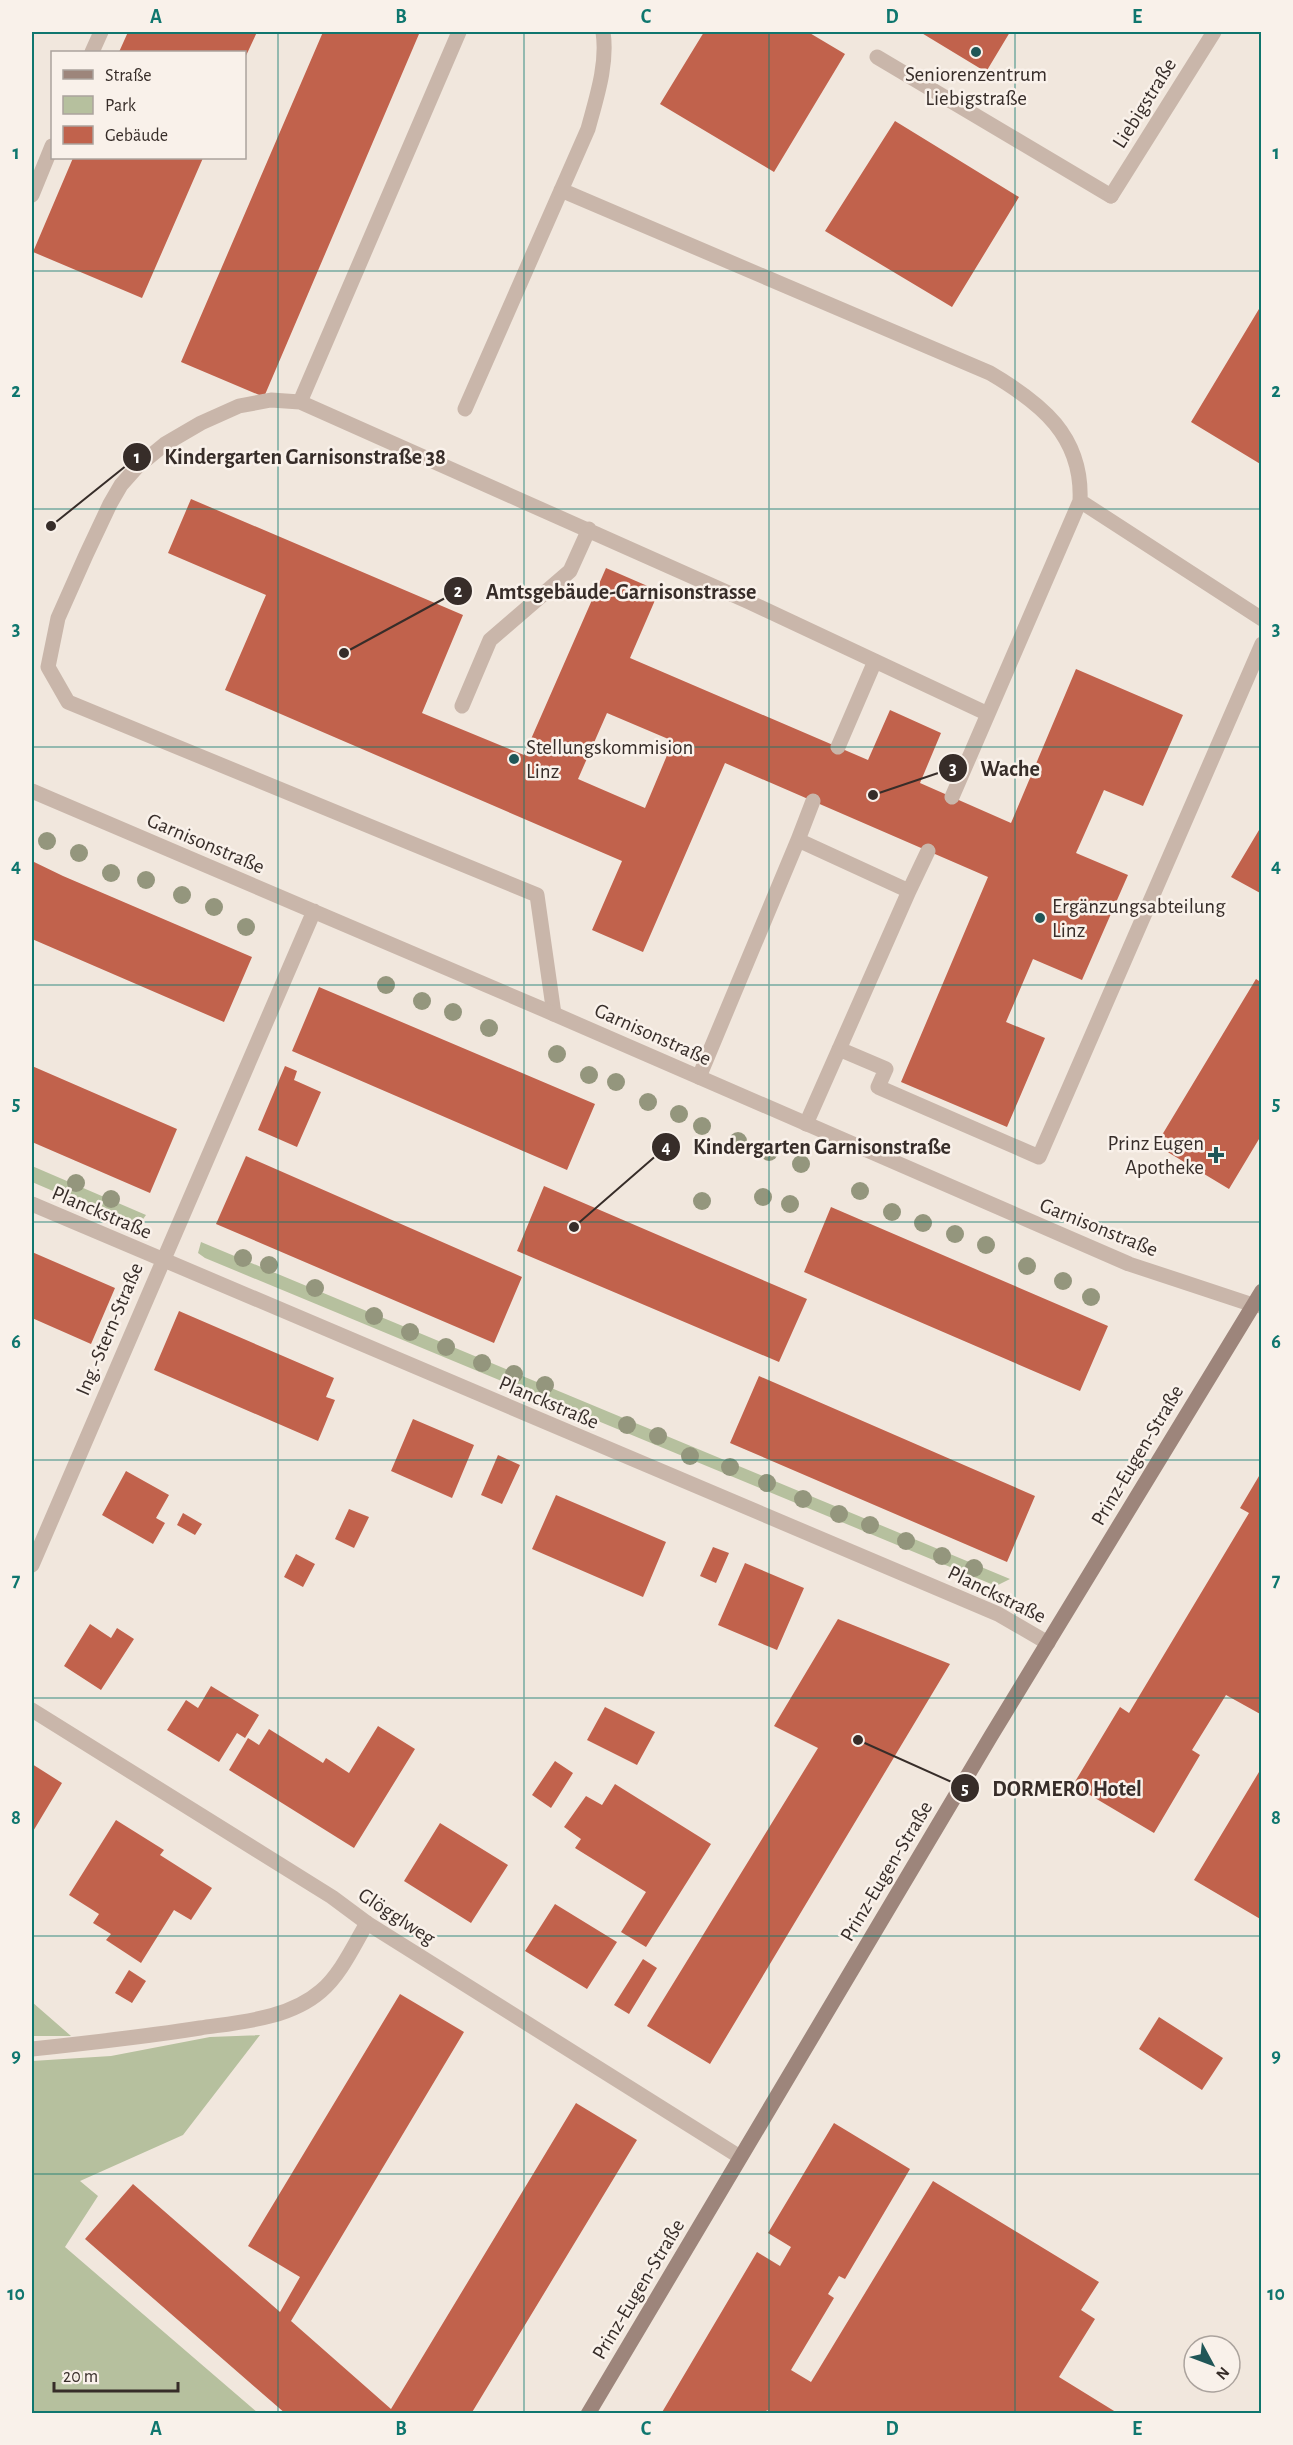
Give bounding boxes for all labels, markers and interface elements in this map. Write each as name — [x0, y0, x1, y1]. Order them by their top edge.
text: A — [150, 7, 162, 27]
text: B — [395, 7, 407, 27]
text: C — [641, 7, 652, 27]
text: D — [885, 7, 899, 27]
text: E — [1132, 7, 1142, 27]
marker: Seniorenzentrum Liebigstraße — [969, 45, 983, 59]
legend — [51, 51, 246, 159]
street label: Liebigstraße — [1109, 55, 1180, 152]
place label: Seniorenzentrum Liebigstraße — [905, 64, 1047, 109]
text: Straße — [105, 67, 151, 85]
text: Park — [105, 97, 137, 115]
text: Gebäude — [105, 127, 168, 145]
text: 1 — [12, 143, 20, 163]
text: 1 — [1272, 143, 1280, 163]
text: 2 — [11, 381, 21, 401]
text: 2 — [1271, 381, 1281, 401]
callout: Kindergarten Garnisonstraße 38 — [122, 437, 457, 477]
text: Kindergarten Garnisonstraße 38 — [164, 446, 446, 468]
text: 1 — [134, 449, 140, 467]
callout: Amtsgebäude-Garnisonstrasse — [443, 571, 768, 611]
text: Amtsgebäude-Garnisonstrasse — [486, 581, 756, 603]
text: 2 — [454, 583, 463, 601]
text: 3 — [12, 619, 20, 639]
text: 3 — [1272, 619, 1280, 639]
place label: Stellungskommision Linz — [526, 737, 693, 782]
callout: Wache — [938, 748, 1052, 788]
marker: Stellungskommision Linz — [507, 752, 521, 766]
text: Wache — [980, 758, 1040, 780]
text: 3 — [949, 760, 957, 778]
street label: Garnisonstraße — [144, 809, 268, 878]
text: 4 — [11, 856, 21, 876]
text: 4 — [1271, 856, 1281, 876]
place label: Ergänzungsabteilung Linz — [1052, 896, 1226, 941]
marker: Ergänzungsabteilung Linz — [1033, 911, 1047, 925]
street label: Garnisonstraße — [591, 999, 714, 1070]
text: 5 — [12, 1094, 20, 1114]
text: 5 — [1272, 1094, 1280, 1114]
callout: Kindergarten Garnisonstraße — [651, 1127, 963, 1167]
place label: Prinz Eugen Apotheke — [1107, 1133, 1204, 1178]
text: Kindergarten Garnisonstraße — [693, 1136, 951, 1158]
text: 4 — [661, 1139, 671, 1157]
marker: Prinz Eugen Apotheke — [1209, 1148, 1223, 1162]
street label: Planckstraße — [49, 1182, 155, 1243]
street label: Garnisonstraße — [1037, 1194, 1161, 1261]
street label: Ing.-Stern-Straße — [72, 1260, 147, 1399]
text: 6 — [11, 1332, 21, 1352]
text: 6 — [1271, 1332, 1281, 1352]
street label: Planckstraße — [496, 1372, 602, 1433]
street label: Prinz-Eugen-Straße — [1087, 1381, 1188, 1529]
street label: Planckstraße — [944, 1562, 1049, 1627]
text: 7 — [12, 1570, 21, 1590]
text: 7 — [1272, 1570, 1281, 1590]
callout: DORMERO Hotel — [950, 1768, 1153, 1808]
text: DORMERO Hotel — [992, 1778, 1142, 1800]
text: 5 — [961, 1780, 969, 1798]
street label: Prinz-Eugen-Straße — [836, 1797, 937, 1945]
text: 8 — [11, 1808, 21, 1828]
text: 8 — [1271, 1808, 1281, 1828]
street label: Glögglweg — [354, 1884, 440, 1949]
text: 9 — [11, 2046, 21, 2066]
text: 9 — [1271, 2046, 1281, 2066]
street label: Prinz-Eugen-Straße — [588, 2215, 689, 2363]
text: 10 — [7, 2284, 25, 2304]
text: 10 — [1267, 2284, 1285, 2304]
north arrow — [1182, 2334, 1242, 2394]
scale bar — [54, 2355, 178, 2393]
text: N — [1213, 2364, 1232, 2383]
text: 20 m — [63, 2368, 98, 2386]
text: A — [150, 2419, 162, 2439]
text: B — [395, 2419, 407, 2439]
text: C — [641, 2419, 652, 2439]
text: D — [885, 2419, 899, 2439]
text: E — [1132, 2419, 1142, 2439]

